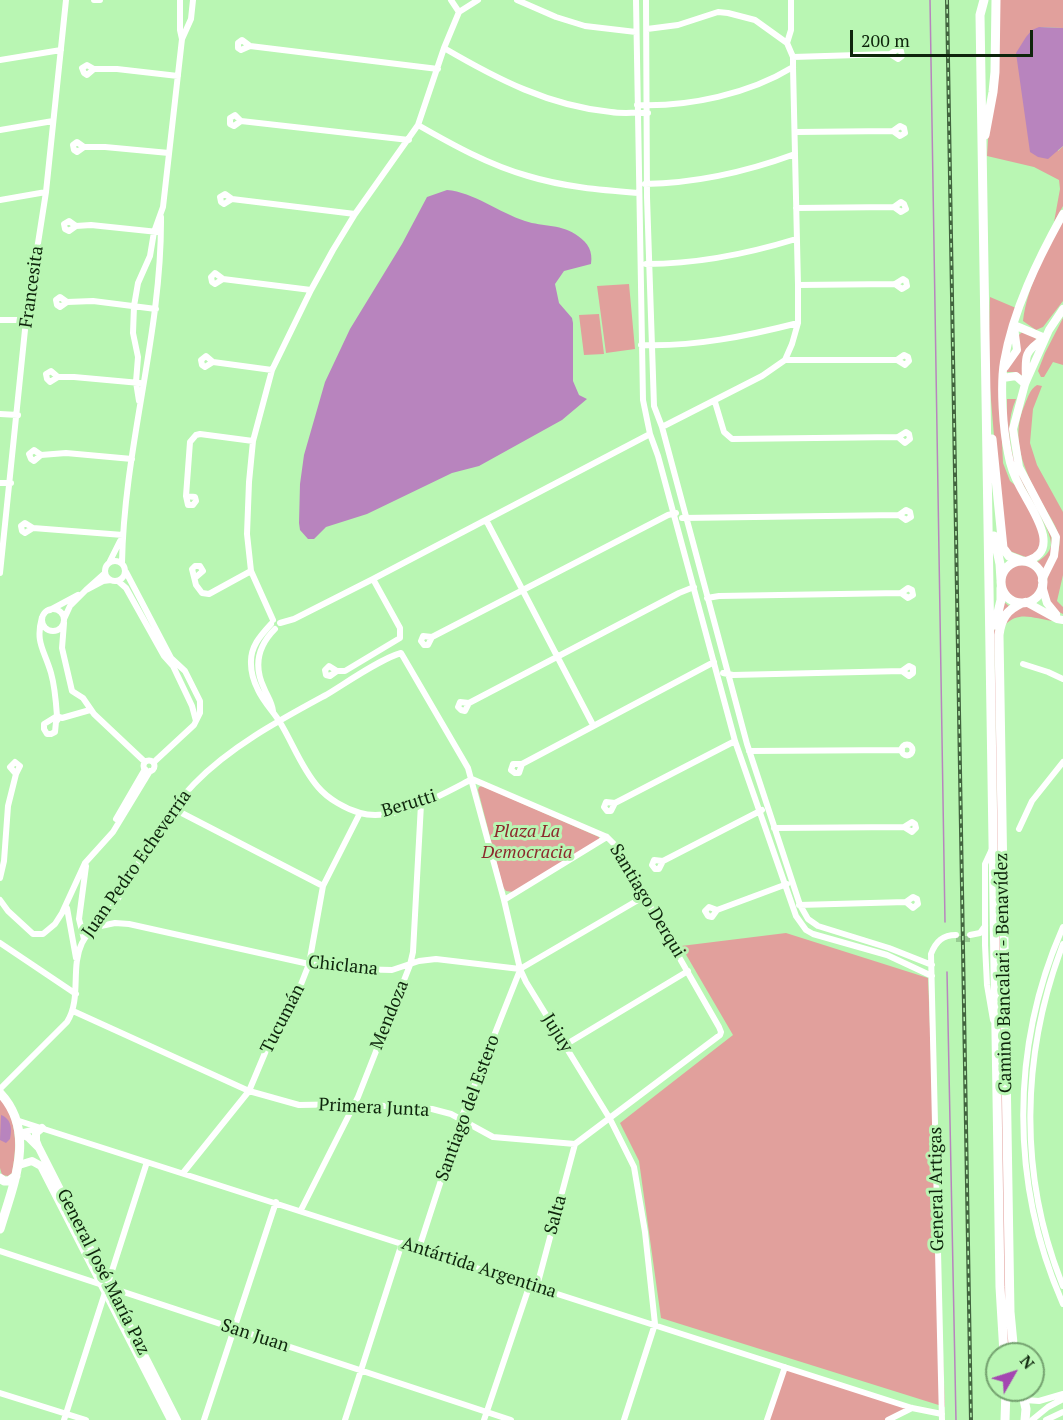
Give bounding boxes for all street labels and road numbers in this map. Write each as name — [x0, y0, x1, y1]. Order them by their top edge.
street label: Francesita — [16, 245, 48, 329]
street label: Berutti — [379, 785, 439, 823]
street label: Juan Pedro Echeverría — [78, 786, 196, 942]
street label: Santiago Derqui — [605, 840, 689, 962]
street label: Camino Bancalari - Benavídez — [991, 853, 1017, 1093]
street label: Chiclana — [307, 952, 379, 980]
street label: Mendoza — [366, 977, 414, 1053]
street label: Tucumán — [256, 981, 310, 1057]
street label: Jujuy — [537, 1010, 577, 1056]
street label: Santiago del Estero — [431, 1032, 505, 1184]
street label: Primera Junta — [318, 1094, 430, 1122]
street label: General Artigas — [925, 1127, 949, 1251]
street label: General José María Paz — [52, 1185, 154, 1359]
street label: Salta — [540, 1193, 572, 1237]
street label: Antártida Argentina — [399, 1233, 559, 1303]
street label: San Juan — [218, 1315, 292, 1357]

